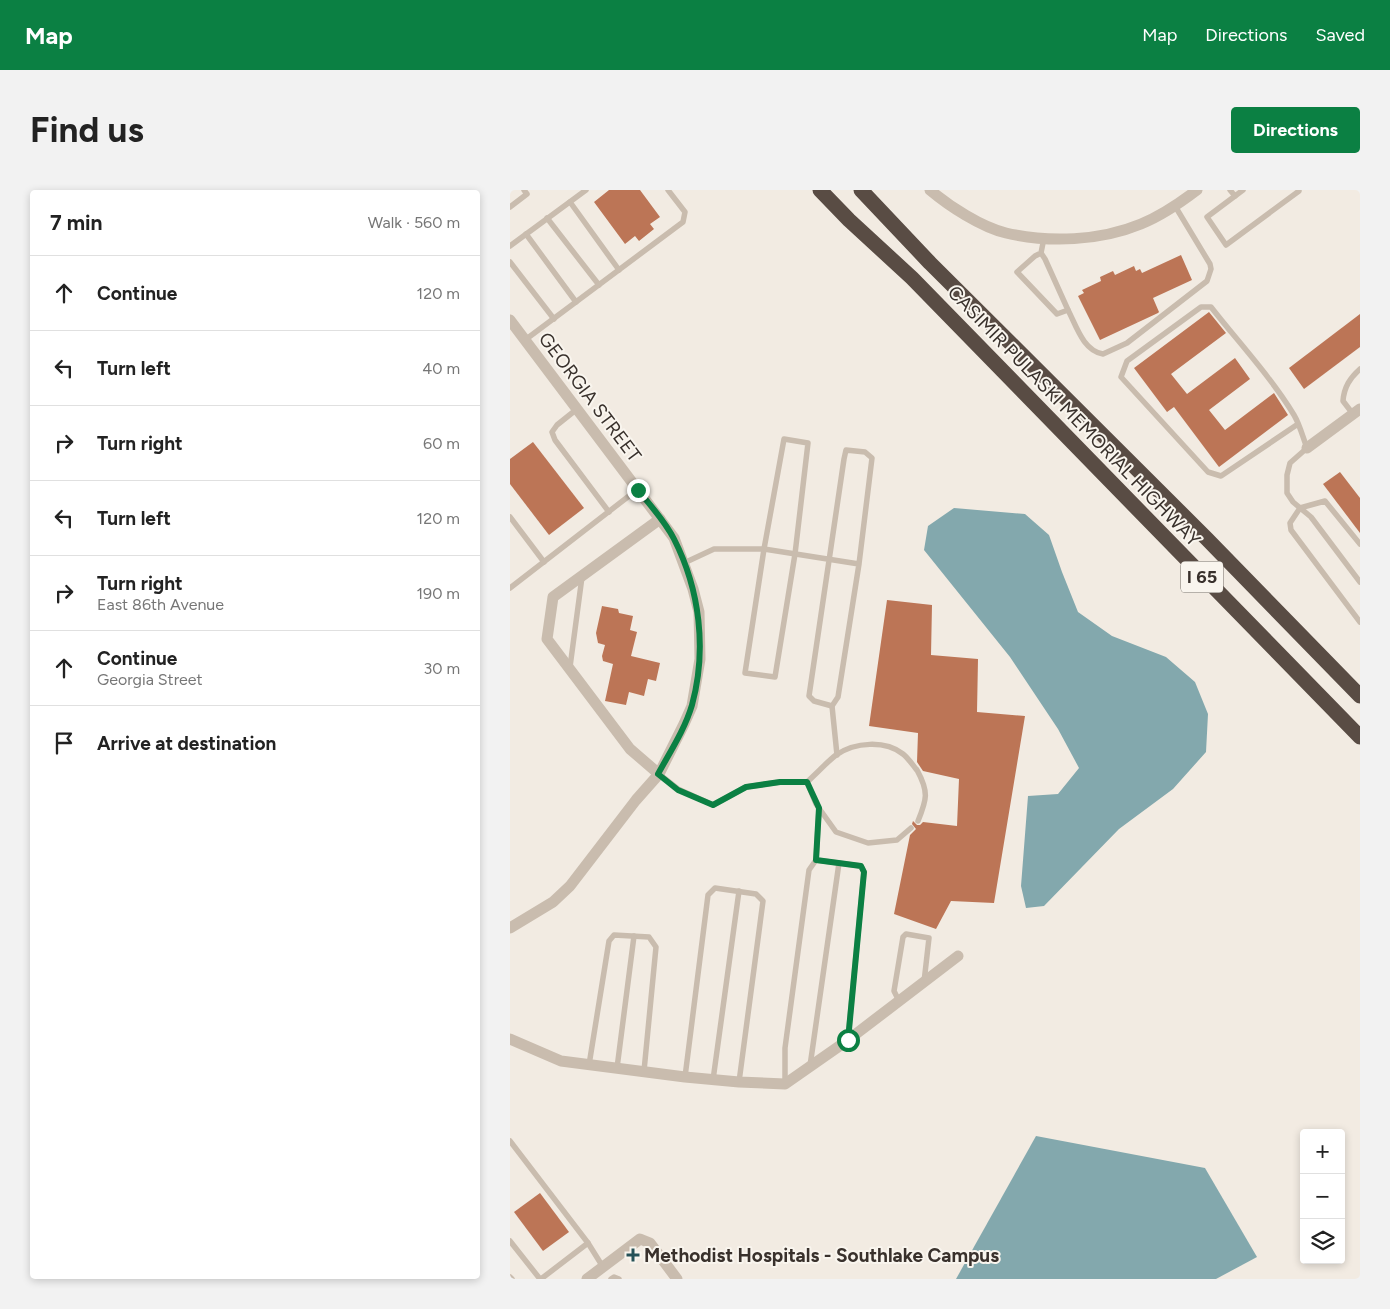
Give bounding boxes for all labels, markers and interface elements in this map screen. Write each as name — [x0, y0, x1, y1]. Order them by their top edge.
text: Map — [25, 21, 73, 50]
text: Map — [1142, 24, 1177, 46]
text: Directions — [1205, 24, 1287, 46]
text: Saved — [1315, 24, 1365, 46]
button: Directions — [1231, 107, 1360, 153]
text: Find us — [30, 109, 144, 151]
text: 7 min — [50, 210, 102, 235]
text: Walk · 560 m — [368, 213, 460, 232]
icon: ahead — [50, 279, 78, 307]
street label: CASIMIR PULASKI MEMORIAL HIGHWAY — [943, 281, 1206, 552]
text: Continue — [97, 282, 177, 305]
text: 120 m — [417, 284, 460, 303]
street label: GEORGIA STREET — [534, 328, 646, 467]
icon: left — [50, 354, 78, 382]
text: Turn left — [97, 357, 171, 380]
text: 40 m — [422, 359, 460, 378]
icon: right — [50, 429, 78, 457]
text: Turn right — [97, 432, 183, 455]
text: 60 m — [423, 434, 460, 453]
route end — [627, 479, 650, 502]
icon: left — [50, 504, 78, 532]
text: Turn left — [97, 507, 171, 530]
text: 120 m — [417, 509, 460, 528]
road number: I 65 — [1181, 562, 1223, 592]
text: Turn right — [97, 572, 183, 595]
icon: right — [50, 579, 78, 607]
text: 190 m — [417, 584, 460, 603]
text: East 86th Avenue — [97, 595, 224, 614]
text: Continue — [97, 647, 177, 670]
icon: ahead — [50, 654, 78, 682]
text: 30 m — [423, 659, 460, 678]
text: Georgia Street — [97, 670, 203, 689]
icon: arrive — [50, 729, 78, 757]
text: Arrive at destination — [97, 732, 276, 755]
route start — [837, 1029, 860, 1052]
map controls — [1300, 1129, 1345, 1264]
button: + — [1300, 1129, 1345, 1174]
button: − — [1300, 1174, 1345, 1219]
button: layers — [1300, 1219, 1345, 1264]
place label: Methodist Hospitals - Southlake Campus — [644, 1244, 999, 1267]
marker: Methodist Hospitals - Southlake Campus — [626, 1248, 640, 1262]

